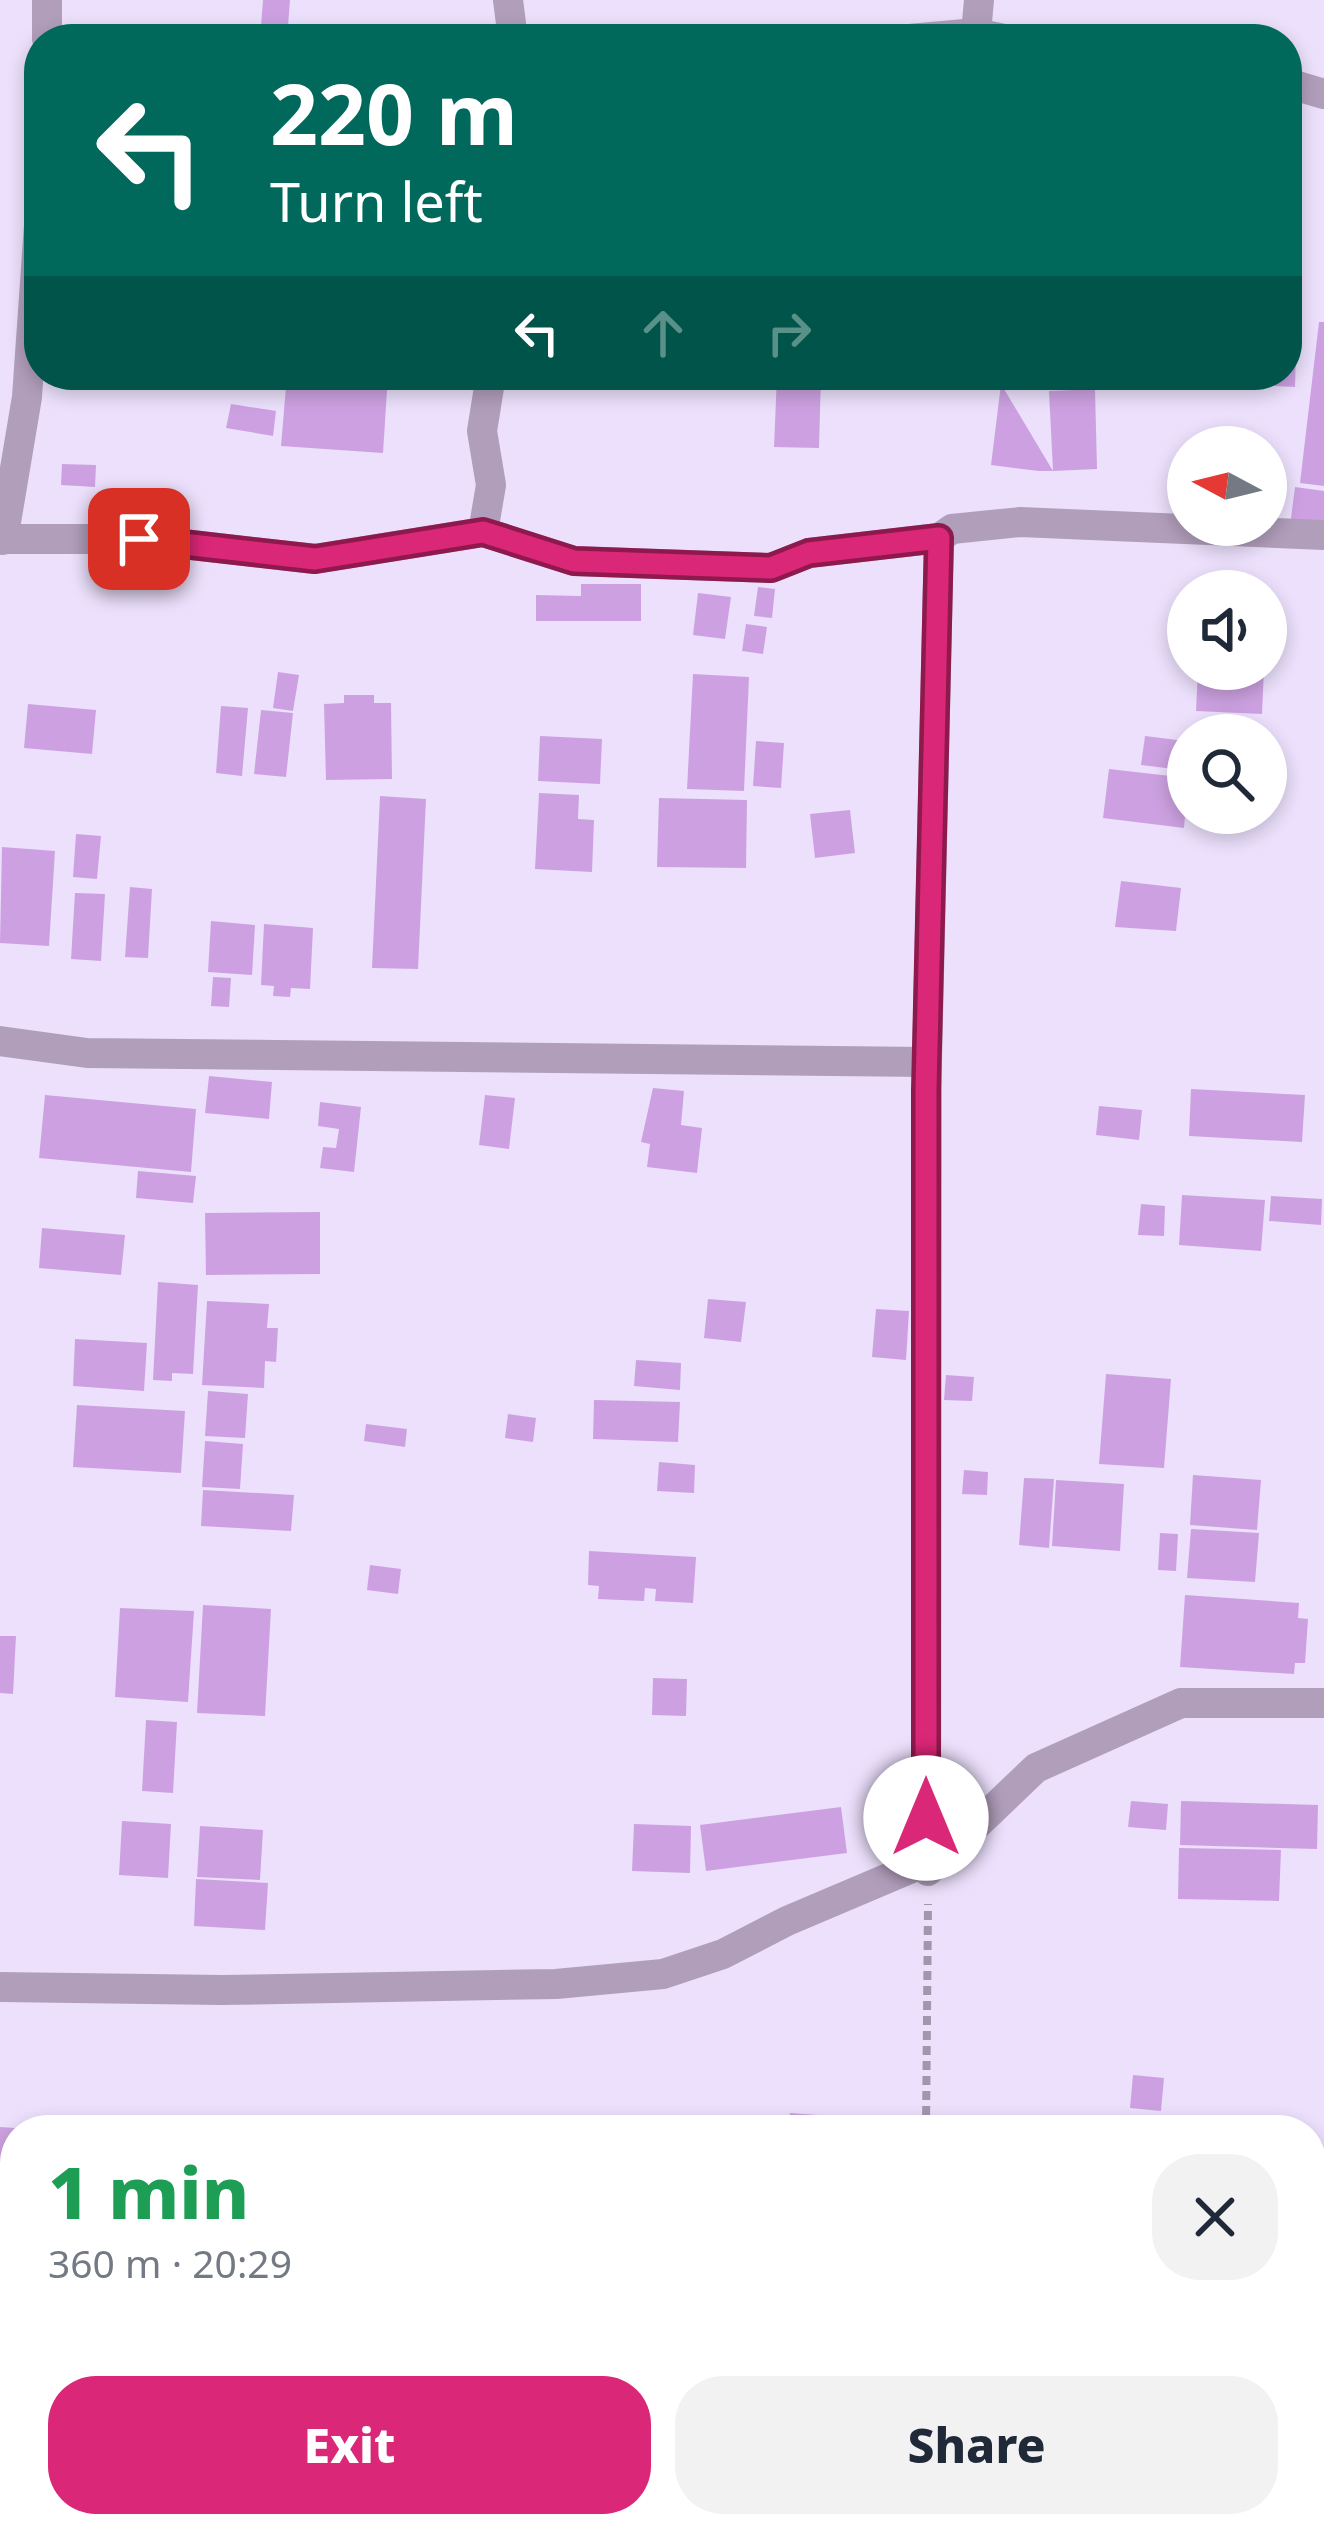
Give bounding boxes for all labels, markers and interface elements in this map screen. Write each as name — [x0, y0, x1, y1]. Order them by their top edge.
text: 220 m — [270, 55, 518, 170]
icon: left — [72, 72, 228, 228]
text: Turn left — [270, 164, 483, 238]
icon: left — [504, 300, 570, 366]
icon: ahead — [630, 300, 696, 366]
icon: right — [756, 300, 822, 366]
north arrow — [1167, 426, 1287, 546]
map controls — [1167, 426, 1287, 834]
pin — [88, 488, 190, 590]
icon: arrive — [106, 506, 172, 572]
button: sound — [1167, 570, 1287, 690]
button: search — [1167, 714, 1287, 834]
position arrow — [863, 1755, 989, 1881]
text: 1 min — [48, 2142, 249, 2240]
button: close — [1152, 2154, 1278, 2280]
text: 360 m · 20:29 — [48, 2236, 292, 2289]
button: Exit — [48, 2376, 651, 2514]
button: Share — [675, 2376, 1278, 2514]

